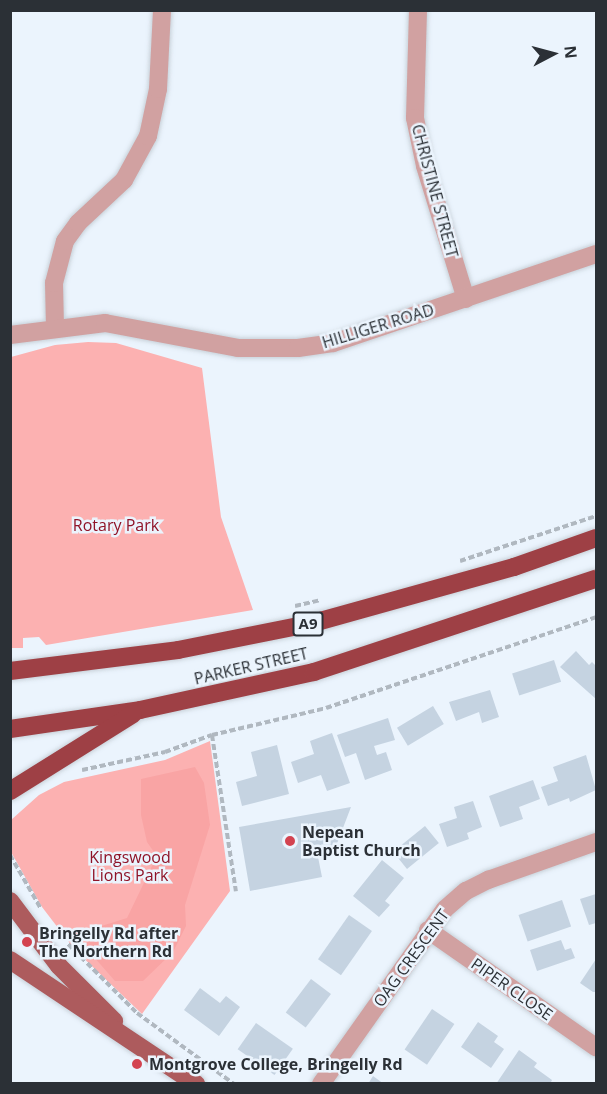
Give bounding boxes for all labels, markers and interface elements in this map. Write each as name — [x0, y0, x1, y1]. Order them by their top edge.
north arrow — [523, 24, 583, 84]
text: N — [559, 44, 583, 60]
street label: CHRISTINE STREET — [408, 122, 462, 260]
street label: HILLIGER ROAD — [320, 300, 436, 352]
park label: Rotary Park — [73, 515, 159, 535]
road number: A9 — [292, 612, 324, 636]
street label: PARKER STREET — [192, 644, 310, 688]
place label: Nepean Baptist Church — [302, 822, 421, 860]
marker: Nepean Baptist Church — [283, 834, 297, 848]
park label: Kingswood Lions Park — [89, 847, 171, 885]
street label: OAG CRESCENT — [369, 906, 453, 1010]
place label: Bringelly Rd after The Northern Rd — [39, 923, 178, 961]
marker: Bringelly Rd after The Northern Rd — [20, 935, 34, 949]
street label: PIPER CLOSE — [468, 954, 556, 1024]
place label: Montgrove College, Bringelly Rd — [149, 1054, 403, 1074]
marker: Montgrove College, Bringelly Rd — [130, 1057, 144, 1071]

